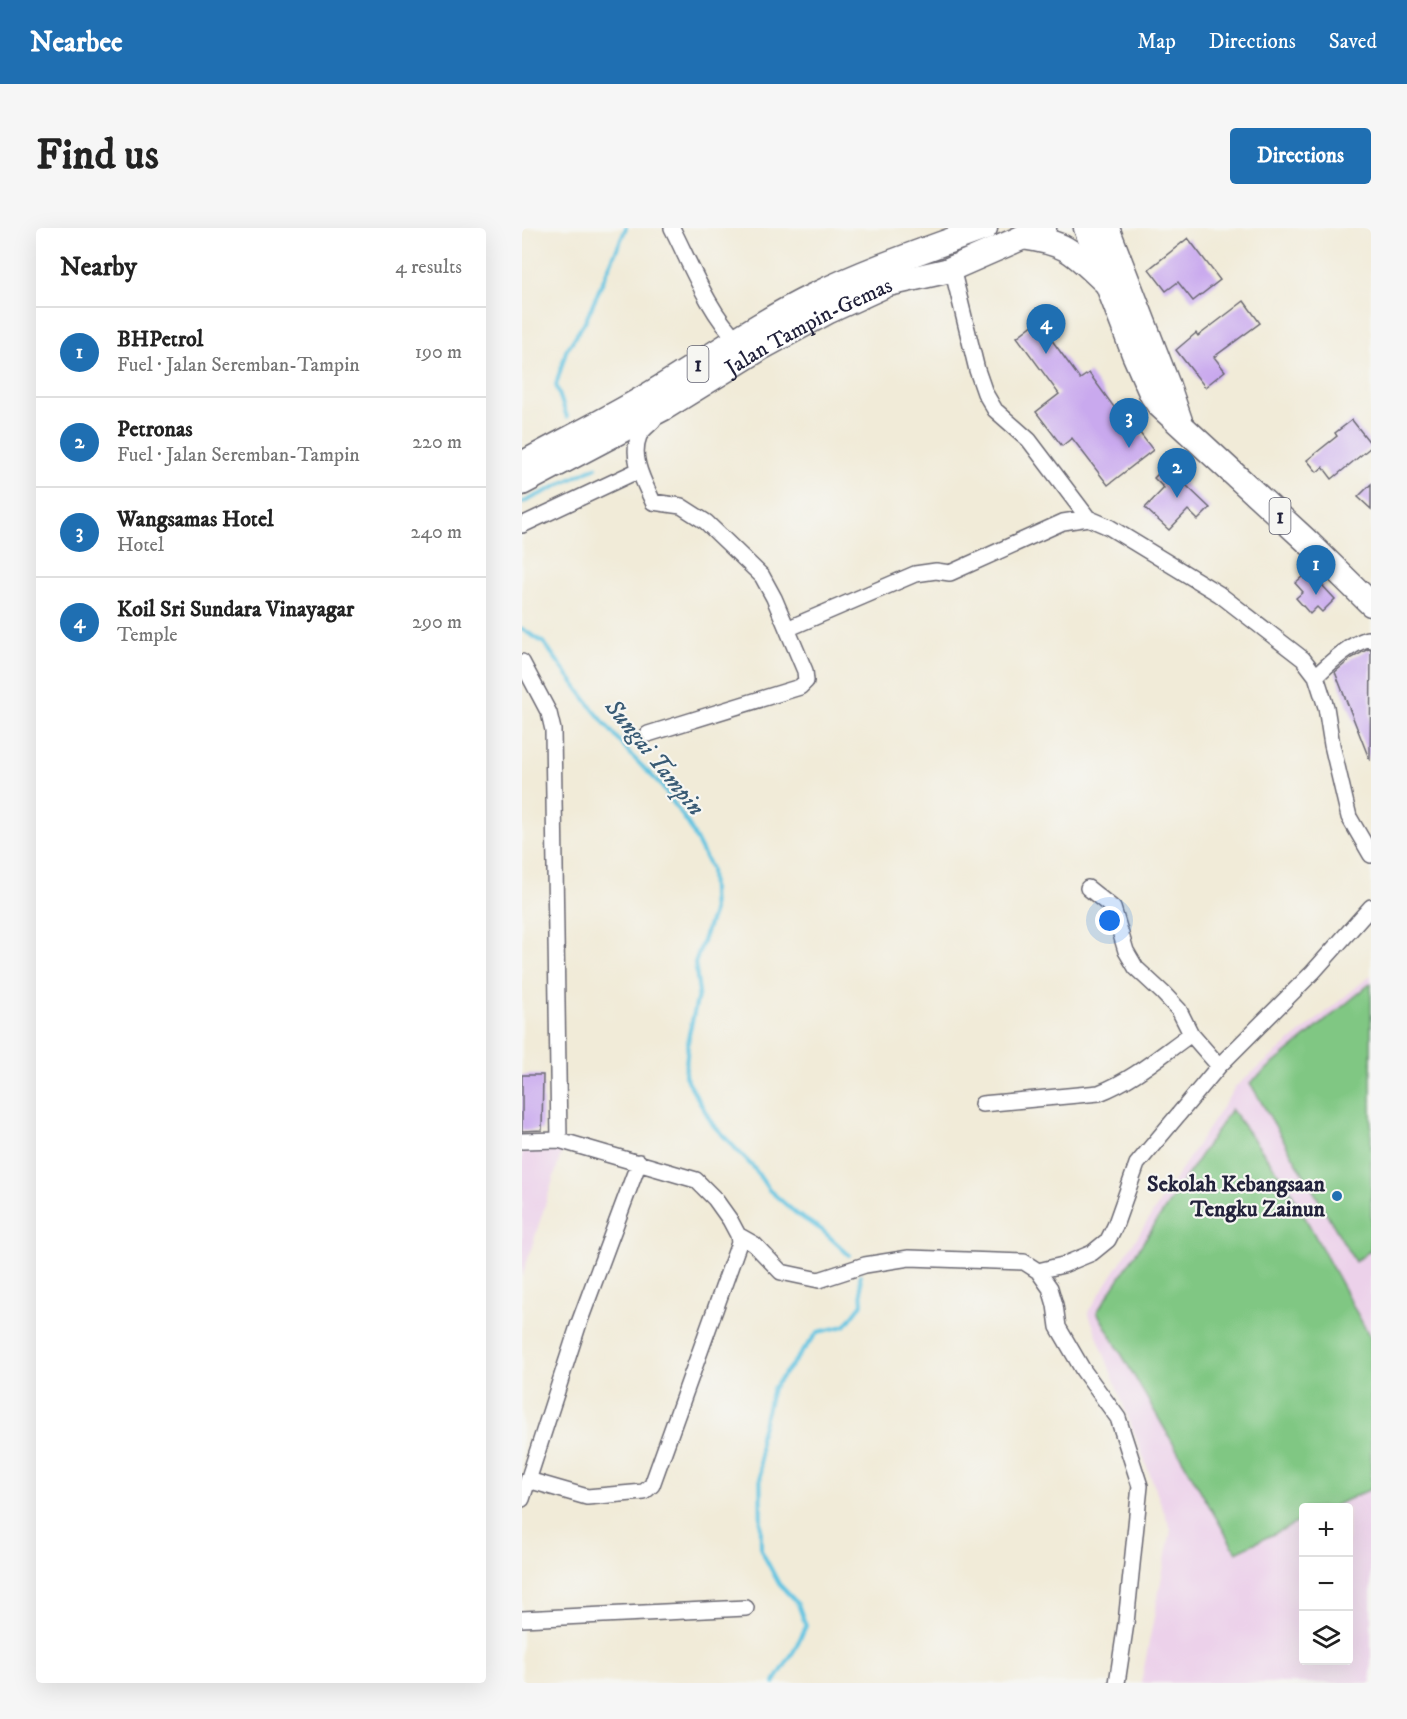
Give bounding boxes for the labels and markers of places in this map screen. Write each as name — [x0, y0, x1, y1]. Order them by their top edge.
pin: 4 — [1026, 304, 1066, 354]
pin: 3 — [1110, 398, 1148, 448]
pin: 2 — [1158, 448, 1196, 498]
pin: 1 — [1296, 546, 1336, 595]
place label: Sekolah Kebangsaan Tengku Zainun — [1147, 1171, 1326, 1223]
marker: Sekolah Kebangsaan Tengku Zainun — [1330, 1189, 1344, 1203]

